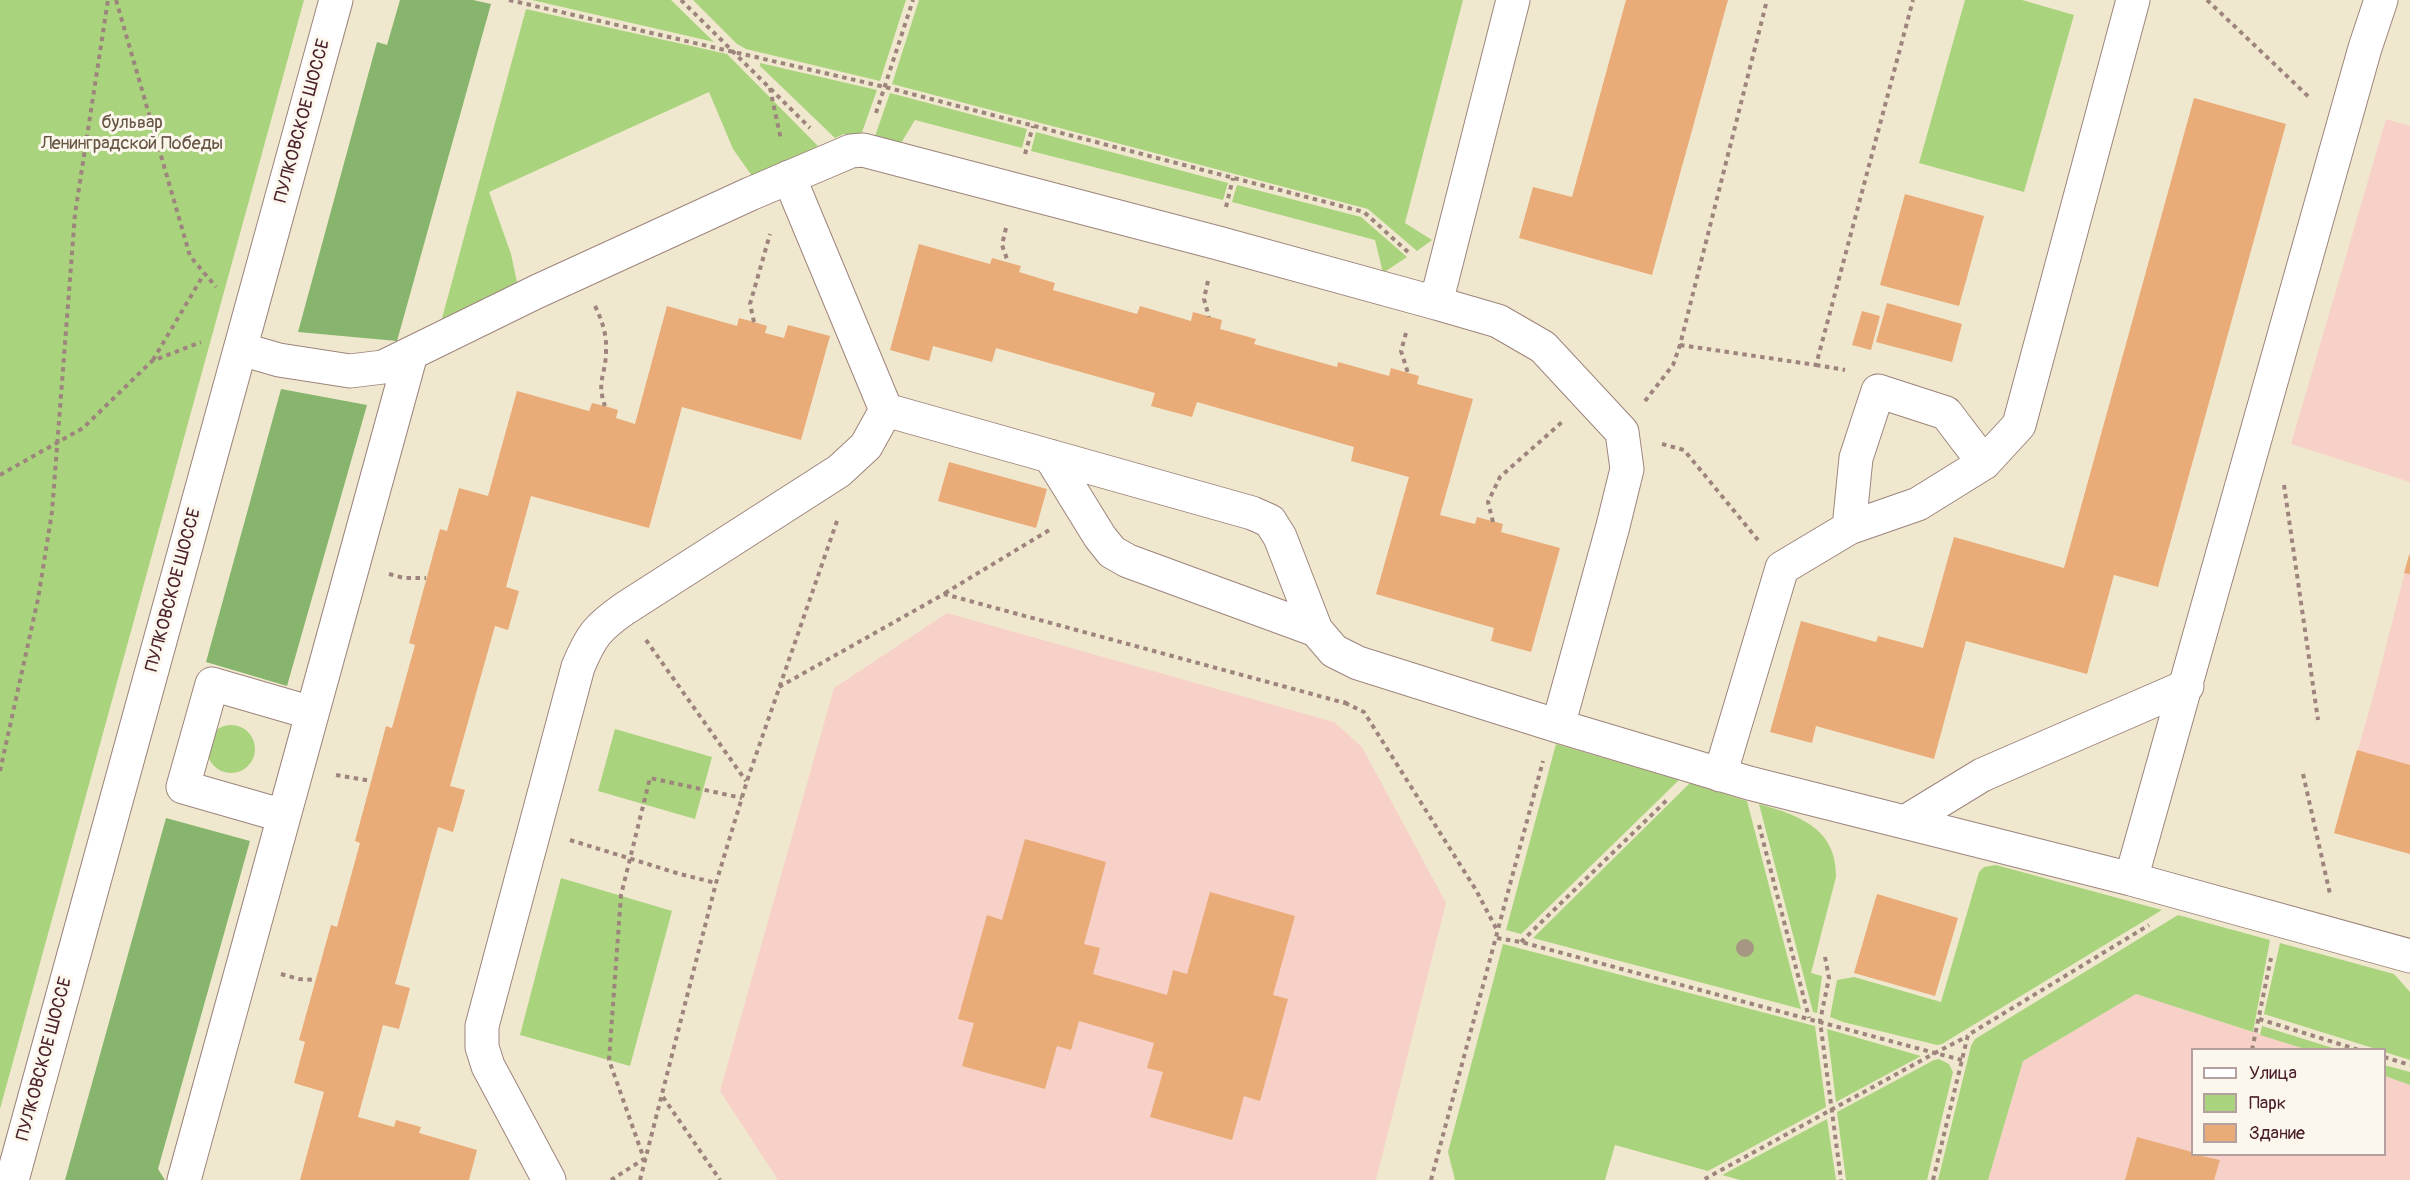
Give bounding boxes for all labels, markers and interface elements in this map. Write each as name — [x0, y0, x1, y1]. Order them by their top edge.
street label: ПУЛКОВСКОЕ ШОССЕ — [271, 37, 335, 205]
park label: бульвар Ленинградской Победы — [41, 112, 223, 154]
street label: ПУЛКОВСКОЕ ШОССЕ — [142, 506, 206, 674]
street label: ПУЛКОВСКОЕ ШОССЕ — [13, 975, 77, 1143]
legend — [2191, 1048, 2386, 1156]
text: Улица — [2249, 1062, 2297, 1085]
text: Парк — [2249, 1092, 2286, 1115]
text: Здание — [2249, 1122, 2305, 1145]

